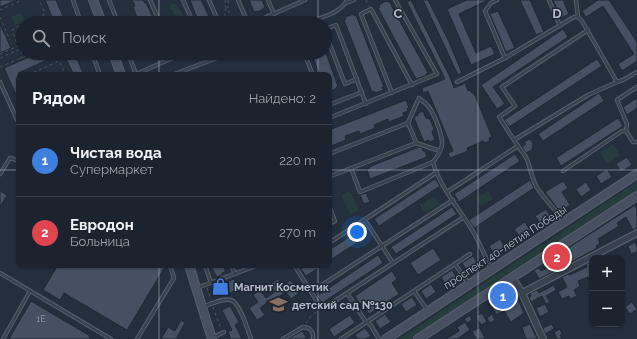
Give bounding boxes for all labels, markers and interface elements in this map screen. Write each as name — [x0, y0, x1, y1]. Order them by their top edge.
text: C — [394, 6, 403, 21]
text: D — [552, 6, 562, 21]
search box — [16, 16, 332, 60]
icon: search — [30, 27, 52, 49]
text: Поиск — [62, 29, 107, 47]
text: Рядом — [32, 88, 85, 108]
text: Найдено: 2 — [249, 91, 316, 106]
text: Чистая вода — [70, 144, 162, 162]
text: 1 — [42, 153, 48, 168]
text: 220 m — [279, 153, 316, 168]
text: Супермаркет — [70, 162, 153, 177]
street label: проспект 40-летия Победы — [441, 203, 569, 292]
text: Евродон — [70, 216, 134, 234]
your location — [347, 222, 367, 242]
text: 2 — [41, 225, 49, 240]
text: 270 m — [279, 225, 316, 240]
text: Больница — [70, 234, 130, 249]
pin: 2 — [544, 242, 570, 272]
map controls — [589, 255, 625, 327]
button: + — [589, 255, 625, 291]
shop icon: Магнит Косметик — [211, 277, 231, 297]
place label: Магнит Косметик — [234, 281, 330, 294]
pin: 1 — [490, 281, 516, 311]
button: − — [589, 291, 625, 327]
school or university icon: детский сад №130 — [269, 295, 289, 315]
place label: детский сад №130 — [292, 299, 393, 312]
house number: 1Е — [36, 314, 46, 324]

